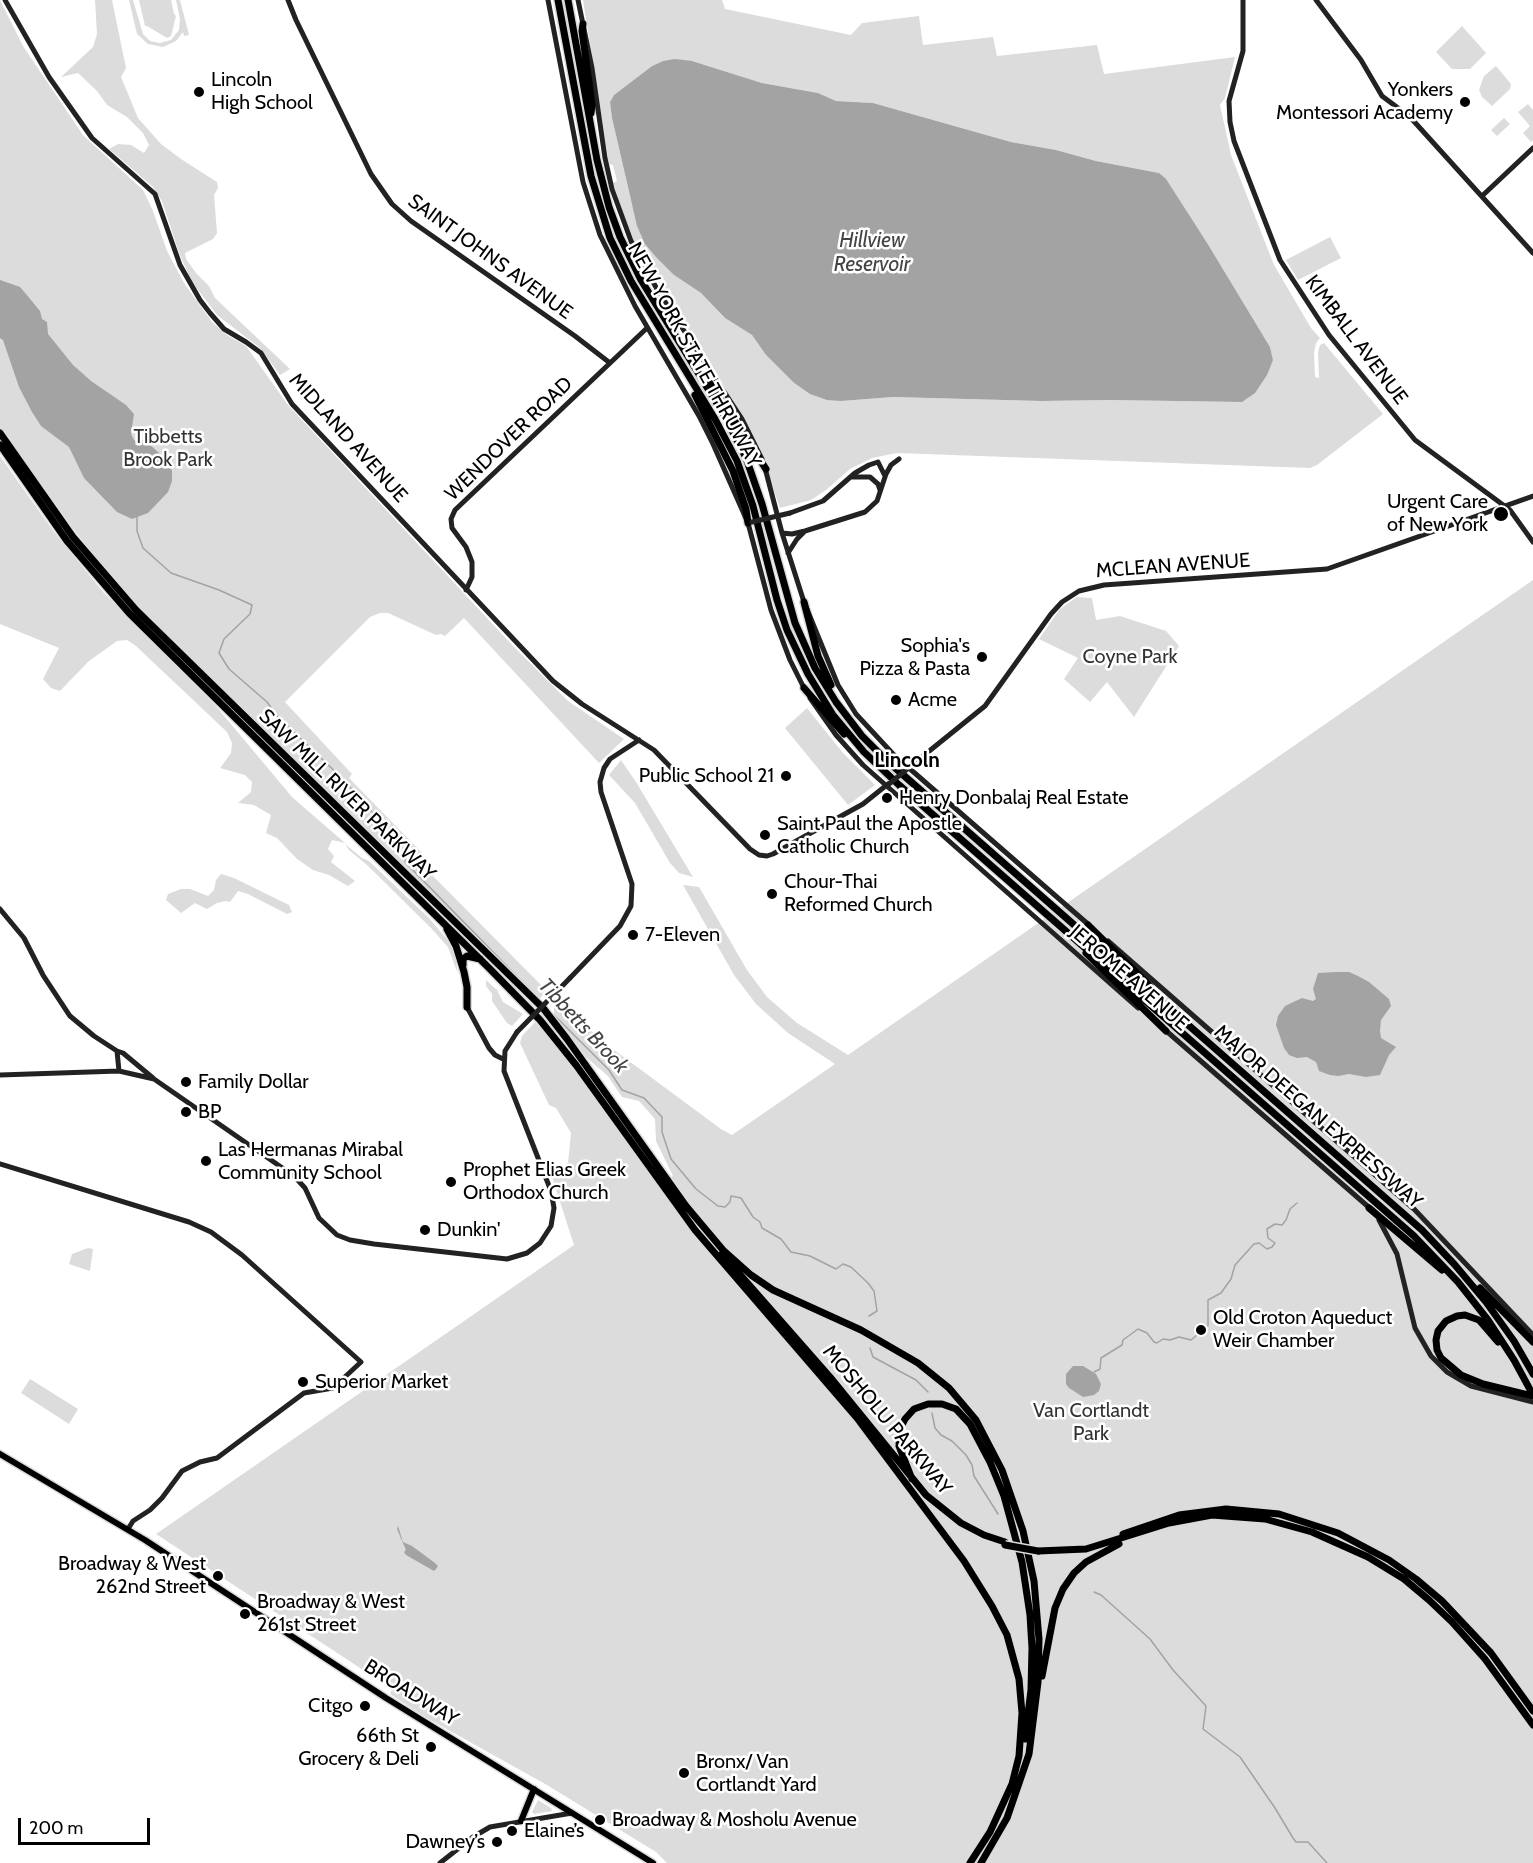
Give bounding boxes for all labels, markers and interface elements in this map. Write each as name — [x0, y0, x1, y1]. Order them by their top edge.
place label: Lincoln High School — [211, 68, 313, 115]
place label: Yonkers Montessori Academy — [1276, 78, 1453, 125]
marker: Lincoln High School — [192, 85, 206, 99]
marker: Yonkers Montessori Academy — [1458, 95, 1472, 109]
street label: SAINT JOHNS AVENUE — [403, 189, 577, 325]
water label: Hillview Reservoir — [834, 228, 910, 278]
street label: NEW YORK STATE THRUWAY — [622, 238, 766, 472]
street label: KIMBALL AVENUE — [1300, 271, 1412, 409]
street label: MIDLAND AVENUE — [284, 368, 412, 508]
street label: WENDOVER ROAD — [440, 372, 578, 506]
park label: Tibbetts Brook Park — [123, 425, 213, 472]
place label: Urgent Care of New York — [1387, 490, 1488, 537]
marker: Urgent Care of New York — [1492, 505, 1510, 523]
street label: MCLEAN AVENUE — [1095, 549, 1251, 583]
place label: Sophia's Pizza & Pasta — [859, 634, 970, 681]
park label: Coyne Park — [1083, 645, 1177, 669]
marker: Sophia's Pizza & Pasta — [975, 650, 989, 664]
place label: Acme — [908, 688, 957, 712]
marker: Acme — [889, 693, 903, 707]
street label: SAW MILL RIVER PARKWAY — [254, 704, 440, 886]
district label: Lincoln — [874, 748, 940, 774]
place label: Public School 21 — [639, 764, 774, 788]
marker: Public School 21 — [779, 769, 793, 783]
place label: Henry Donbalaj Real Estate — [899, 786, 1129, 810]
marker: Henry Donbalaj Real Estate — [880, 791, 894, 805]
place label: Saint Paul the Apostle Catholic Church — [777, 812, 962, 859]
marker: Saint Paul the Apostle Catholic Church — [758, 828, 772, 842]
place label: Chour-Thai Reformed Church — [784, 870, 933, 917]
marker: Chour-Thai Reformed Church — [765, 887, 779, 901]
street label: JEROME AVENUE — [1065, 920, 1193, 1036]
place label: 7-Eleven — [645, 923, 720, 947]
marker: 7-Eleven — [626, 928, 640, 942]
water label: Tibbetts Brook — [533, 973, 633, 1079]
street label: MAJOR DEEGAN EXPRESSWAY — [1209, 1020, 1427, 1214]
place label: Family Dollar — [198, 1070, 309, 1094]
marker: Family Dollar — [179, 1075, 193, 1089]
place label: BP — [198, 1100, 221, 1124]
marker: BP — [179, 1105, 193, 1119]
place label: Las Hermanas Mirabal Community School — [218, 1138, 403, 1185]
marker: Las Hermanas Mirabal Community School — [199, 1154, 213, 1168]
place label: Prophet Elias Greek Orthodox Church — [463, 1158, 626, 1205]
marker: Prophet Elias Greek Orthodox Church — [444, 1175, 458, 1189]
place label: Dunkin' — [437, 1218, 501, 1242]
marker: Dunkin' — [418, 1223, 432, 1237]
place label: Old Croton Aqueduct Weir Chamber — [1213, 1306, 1392, 1353]
marker: Old Croton Aqueduct Weir Chamber — [1194, 1323, 1208, 1337]
street label: MOSHOLU PARKWAY — [817, 1340, 957, 1500]
place label: Superior Market — [315, 1370, 448, 1394]
marker: Superior Market — [296, 1375, 310, 1389]
park label: Van Cortlandt Park — [1033, 1399, 1149, 1446]
place label: Broadway & West 262nd Street — [58, 1552, 206, 1599]
marker: Broadway & West 262nd Street — [211, 1569, 225, 1583]
place label: Broadway & West 261st Street — [257, 1590, 405, 1637]
marker: Broadway & West 261st Street — [238, 1607, 252, 1621]
street label: BROADWAY — [360, 1655, 462, 1731]
place label: Citgo — [308, 1694, 353, 1718]
marker: Citgo — [358, 1699, 372, 1713]
place label: 66th St Grocery & Deli — [298, 1724, 419, 1771]
marker: 66th St Grocery & Deli — [424, 1740, 438, 1754]
place label: Bronx/ Van Cortlandt Yard — [696, 1750, 817, 1797]
marker: Bronx/ Van Cortlandt Yard — [677, 1766, 691, 1780]
scale bar — [21, 1806, 153, 1844]
place label: Broadway & Mosholu Avenue — [612, 1808, 857, 1832]
marker: Broadway & Mosholu Avenue — [593, 1813, 607, 1827]
text: 200 m — [29, 1817, 83, 1839]
place label: Elaine’s — [524, 1819, 584, 1843]
marker: Elaine’s — [505, 1824, 519, 1838]
place label: Dawney’s — [405, 1830, 485, 1854]
marker: Dawney’s — [490, 1835, 504, 1849]

